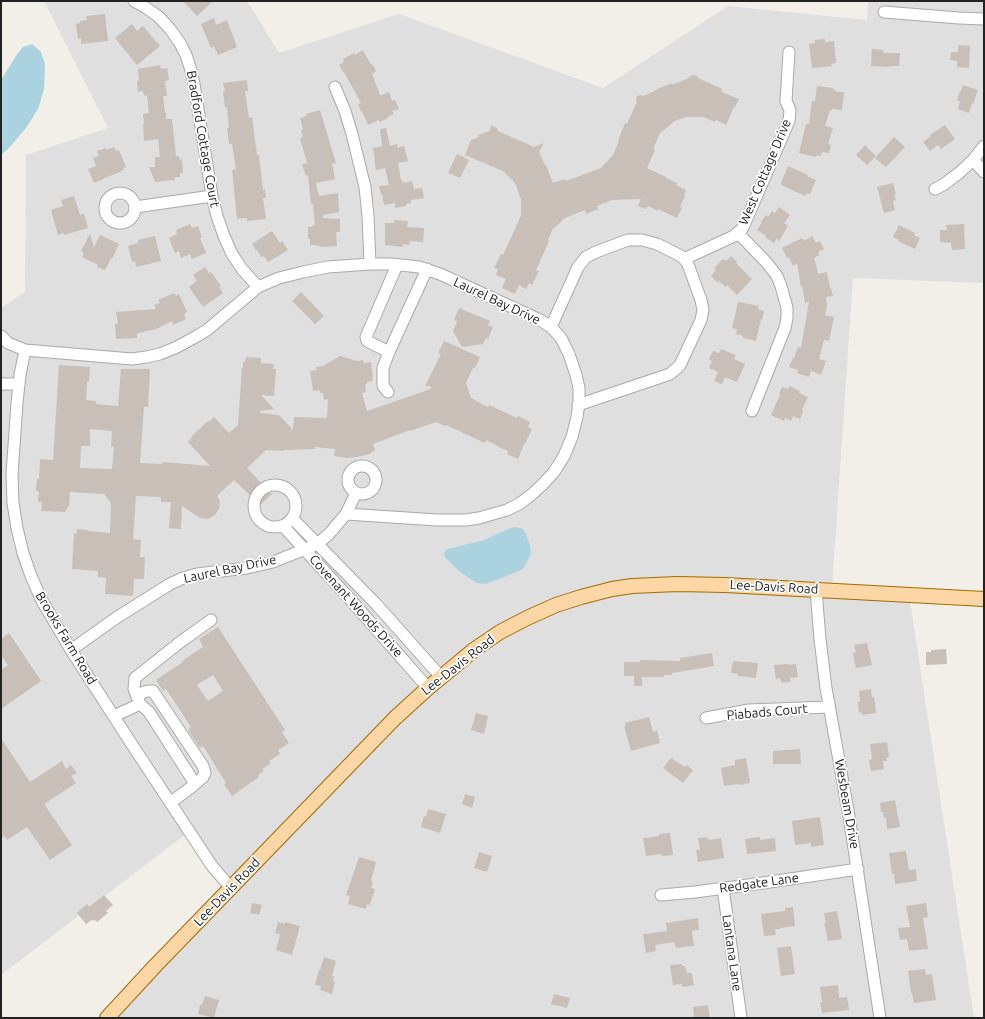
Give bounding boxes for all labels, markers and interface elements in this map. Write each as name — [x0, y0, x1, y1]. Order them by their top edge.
street label: Bradford Cottage Court — [183, 69, 223, 209]
street label: West Cottage Drive — [736, 117, 794, 227]
street label: Laurel Bay Drive — [451, 274, 543, 328]
street label: Covenant Woods Drive — [306, 551, 406, 661]
street label: Laurel Bay Drive — [182, 552, 278, 586]
street label: Lee-Davis Road — [729, 577, 819, 597]
street label: Brooks Farm Road — [32, 589, 100, 687]
street label: Lee-Davis Road — [418, 632, 498, 698]
street label: Piabads Court — [726, 701, 808, 723]
street label: Wesbeam Drive — [831, 758, 863, 850]
street label: Lee-Davis Road — [191, 855, 263, 929]
street label: Redgate Lane — [718, 870, 800, 896]
street label: Lantana Lane — [719, 914, 745, 992]

